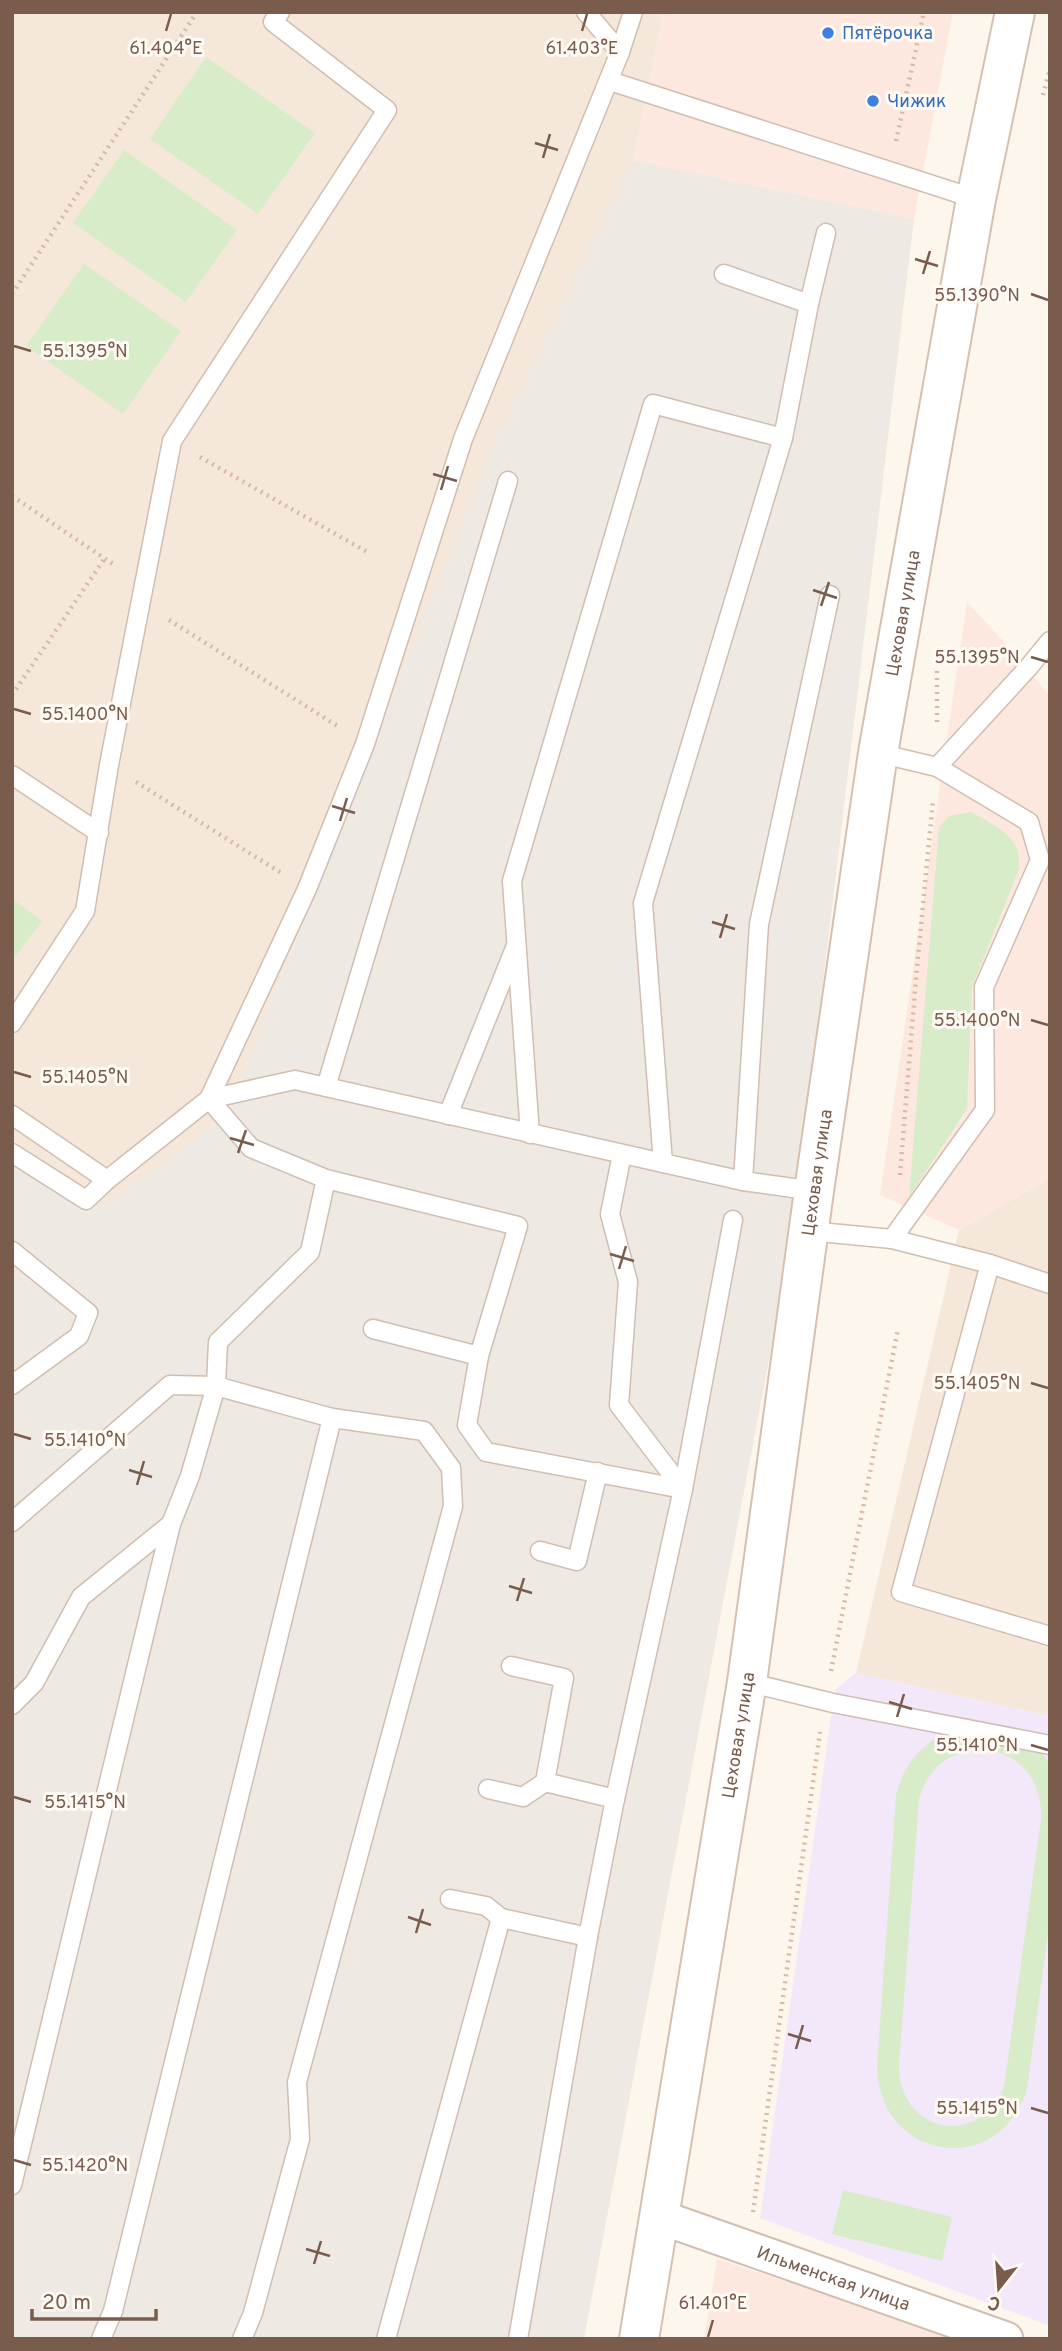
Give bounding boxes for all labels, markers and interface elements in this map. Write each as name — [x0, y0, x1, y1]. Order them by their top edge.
place label: Пятёрочка — [842, 23, 933, 46]
marker: Пятёрочка — [820, 25, 836, 41]
text: 61.404°E — [129, 38, 203, 61]
text: 61.403°E — [545, 38, 619, 61]
place label: Чижик — [887, 91, 946, 114]
marker: Чижик — [865, 93, 881, 109]
text: 55.1390°N — [934, 285, 1020, 308]
text: 55.1395°N — [42, 341, 128, 364]
street label: Цеховая улица — [882, 549, 927, 678]
text: 55.1395°N — [934, 647, 1020, 670]
text: 55.1400°N — [41, 704, 129, 727]
text: 55.1400°N — [933, 1010, 1021, 1033]
text: 55.1405°N — [42, 1067, 128, 1090]
street label: Цеховая улица — [798, 1108, 839, 1238]
text: 55.1405°N — [934, 1373, 1020, 1396]
text: 55.1410°N — [44, 1430, 126, 1453]
street label: Цеховая улица — [718, 1671, 761, 1800]
text: 55.1410°N — [936, 1735, 1018, 1758]
text: 55.1415°N — [44, 1792, 126, 1815]
text: 55.1415°N — [936, 2098, 1018, 2121]
text: 55.1420°N — [42, 2155, 128, 2178]
street label: Ильменская улица — [753, 2242, 913, 2317]
north arrow — [964, 2253, 1034, 2323]
scale bar — [32, 2278, 156, 2322]
text: С — [985, 2289, 1004, 2316]
text: 20 m — [42, 2290, 91, 2317]
text: 61.401°E — [679, 2293, 748, 2316]

